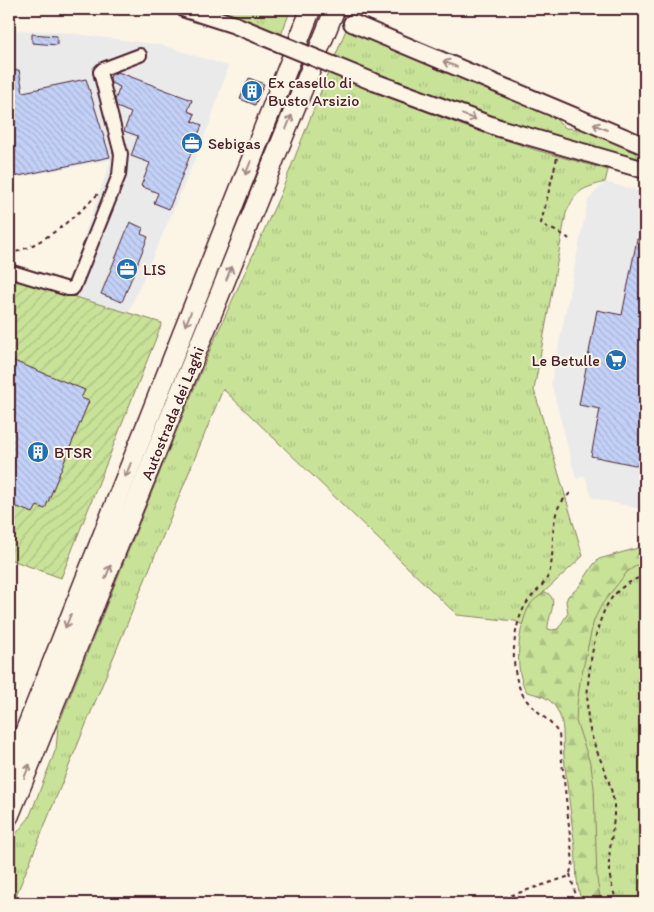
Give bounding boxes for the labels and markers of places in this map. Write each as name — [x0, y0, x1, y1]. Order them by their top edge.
place label: Ex casello di Busto Arsizio — [268, 73, 359, 110]
building icon: Ex casello di Busto Arsizio — [240, 79, 264, 103]
office icon: Sebigas — [180, 131, 204, 155]
place label: Sebigas — [208, 134, 261, 153]
office icon: LIS — [115, 257, 139, 281]
place label: LIS — [143, 260, 166, 279]
supermarket icon: Le Betulle — [604, 348, 628, 372]
place label: Le Betulle — [531, 351, 600, 370]
building icon: BTSR — [26, 440, 50, 464]
place label: BTSR — [54, 443, 92, 462]

